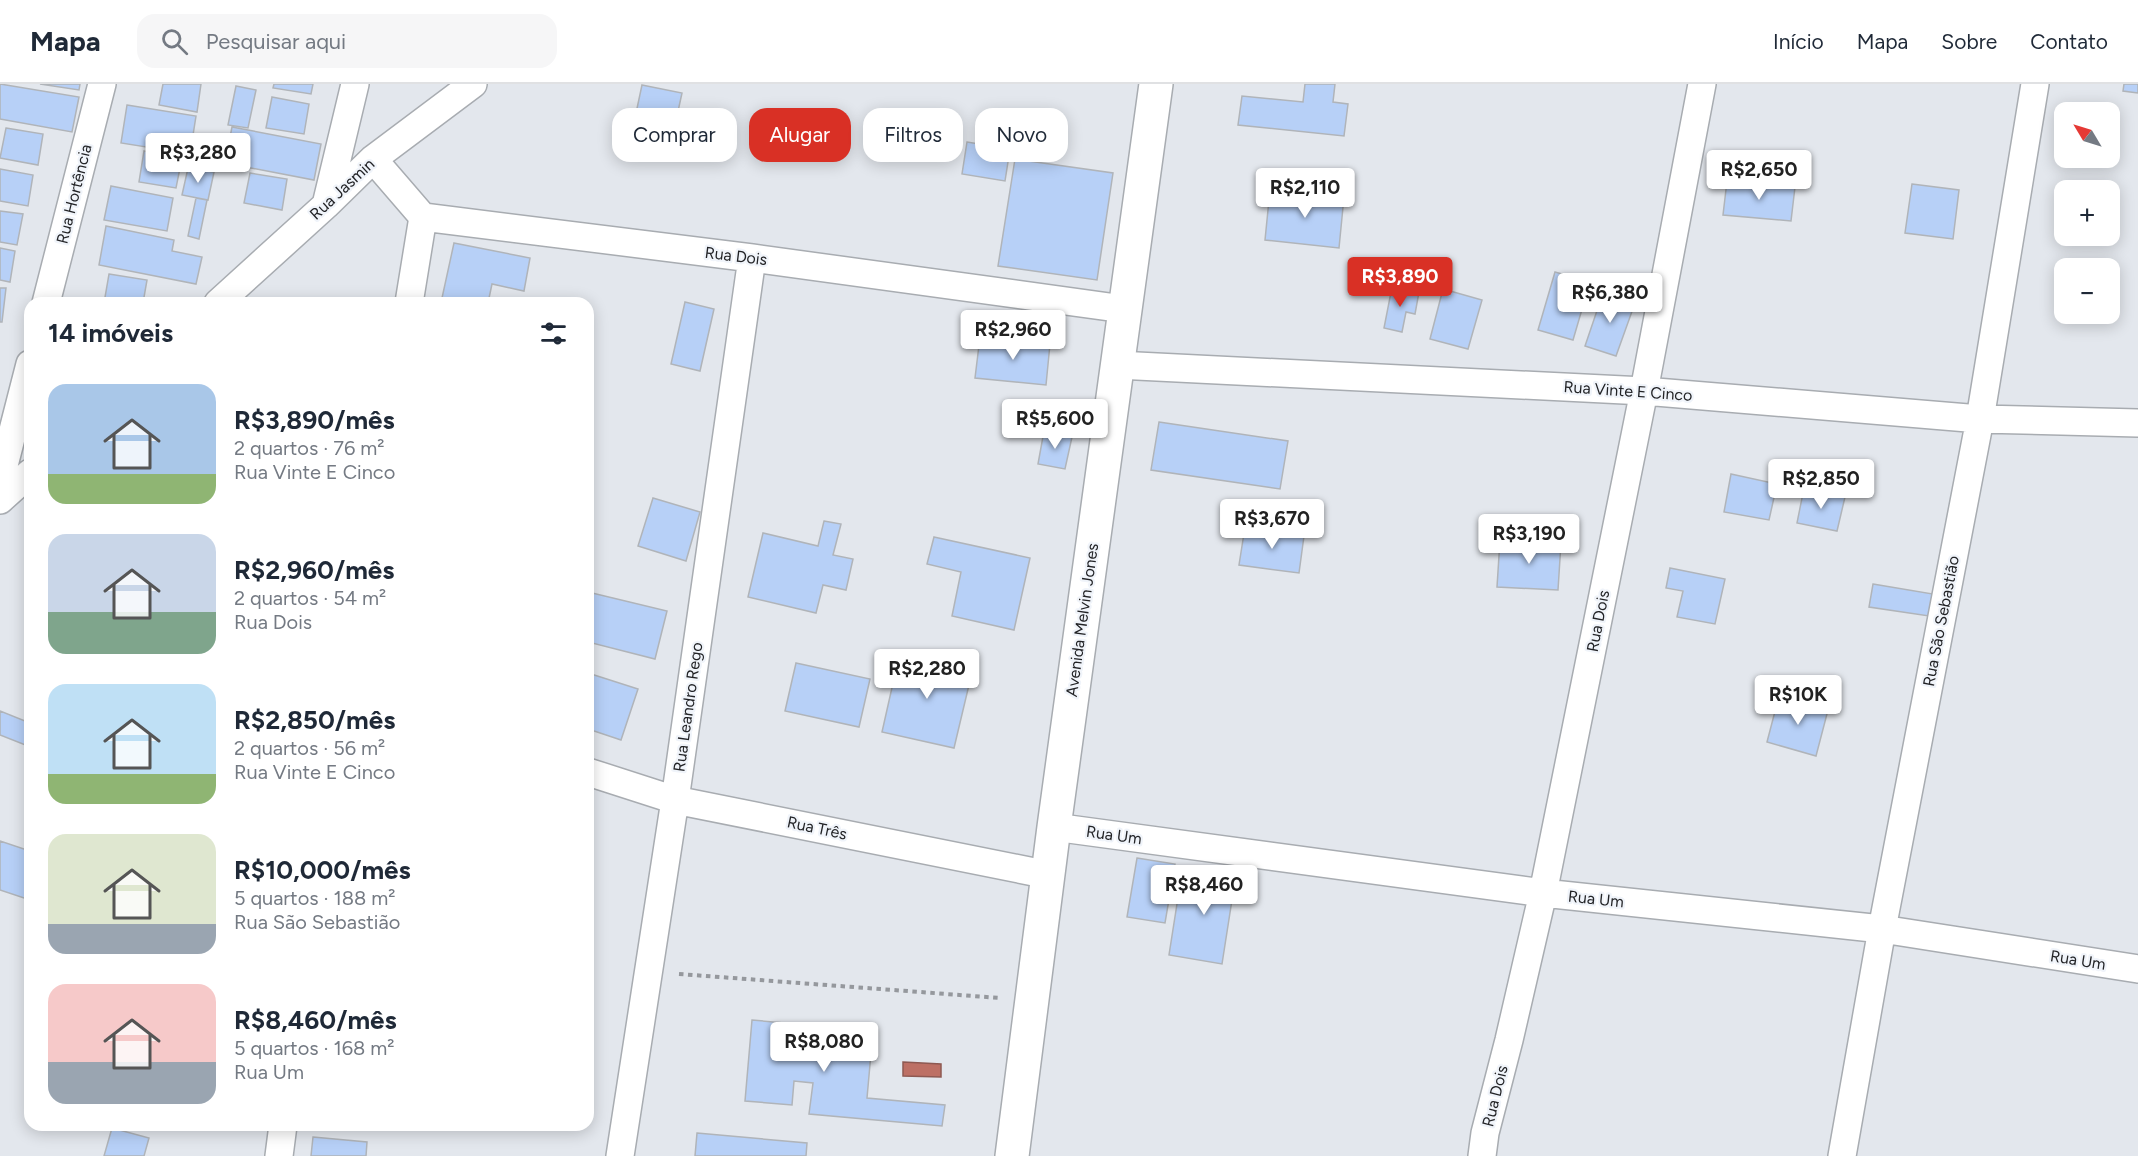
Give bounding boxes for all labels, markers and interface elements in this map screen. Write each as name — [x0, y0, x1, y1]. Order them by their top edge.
search box — [137, 14, 557, 68]
text: Mapa — [30, 24, 101, 58]
icon: search — [158, 25, 191, 58]
text: Pesquisar aqui — [206, 28, 346, 55]
text: Início — [1773, 29, 1824, 54]
text: Mapa — [1857, 29, 1908, 54]
text: Sobre — [1941, 29, 1997, 54]
text: Contato — [2030, 29, 2108, 54]
north arrow — [2054, 102, 2120, 168]
map controls — [2054, 102, 2120, 324]
chip: Comprar — [612, 108, 737, 162]
chip: Alugar — [749, 108, 851, 162]
chip: Filtros — [863, 108, 963, 162]
chip: Novo — [975, 108, 1068, 162]
pin: R$3,280 — [143, 133, 253, 184]
text: R$3,280 — [159, 140, 237, 164]
street label: Rua Hortência — [52, 142, 96, 246]
pin: R$2,650 — [1704, 150, 1814, 201]
street label: Rua Jasmin — [306, 154, 378, 224]
text: R$2,650 — [1721, 157, 1797, 181]
pin: R$2,110 — [1250, 168, 1360, 219]
text: R$2,110 — [1270, 175, 1340, 199]
button: + — [2054, 180, 2120, 246]
street label: Rua Dois — [704, 243, 768, 269]
pin: R$3,890 — [1345, 257, 1455, 308]
button: − — [2054, 258, 2120, 324]
text: R$3,890 — [1361, 264, 1439, 288]
pin: R$6,380 — [1555, 273, 1665, 324]
text: R$6,380 — [1571, 280, 1649, 304]
pin: R$2,960 — [958, 310, 1068, 361]
text: 14 imóveis — [48, 317, 173, 349]
icon: filters — [537, 317, 570, 350]
text: R$2,960 — [975, 317, 1051, 341]
street label: Rua Vinte E Cinco — [1563, 377, 1693, 405]
pin: R$5,600 — [1000, 399, 1110, 450]
text: R$3,890/mês — [234, 404, 395, 436]
text: R$5,600 — [1016, 406, 1094, 430]
icon: home — [96, 408, 168, 480]
text: 2 quartos · 76 m² — [234, 436, 384, 460]
pin: R$2,850 — [1766, 459, 1876, 510]
text: Rua Vinte E Cinco — [234, 460, 395, 484]
text: R$2,850 — [1782, 466, 1860, 490]
pin: R$3,670 — [1217, 499, 1327, 550]
text: R$3,670 — [1234, 506, 1310, 530]
pin: R$3,190 — [1474, 514, 1584, 565]
text: R$3,190 — [1492, 521, 1566, 545]
street label: Avenida Melvin Jones — [1062, 542, 1102, 698]
text: R$2,960/mês — [234, 554, 394, 586]
street label: Rua São Sebastião — [1919, 554, 1963, 688]
icon: home — [96, 558, 168, 630]
text: 2 quartos · 54 m² — [234, 586, 386, 610]
street label: Rua Dois — [1583, 589, 1613, 653]
text: Rua Dois — [234, 610, 312, 634]
street label: Rua Leandro Rego — [670, 641, 706, 773]
pin: R$2,280 — [872, 649, 982, 700]
text: R$2,280 — [888, 656, 966, 680]
pin: R$10K — [1756, 675, 1840, 726]
text: R$10K — [1769, 682, 1827, 706]
text: R$2,850/mês — [234, 704, 395, 736]
icon: home — [96, 708, 168, 780]
text: 2 quartos · 56 m² — [234, 736, 385, 760]
text: Rua Vinte E Cinco — [234, 760, 395, 784]
street label: Rua Três — [785, 812, 849, 844]
street label: Rua Um — [1085, 822, 1143, 848]
text: R$10,000/mês — [234, 854, 411, 886]
icon: home — [96, 858, 168, 930]
pin: R$8,460 — [1149, 865, 1259, 916]
text: R$8,460 — [1165, 872, 1243, 896]
text: 5 quartos · 188 m² — [234, 886, 396, 910]
street label: Rua Um — [1567, 887, 1625, 911]
text: Rua São Sebastião — [234, 910, 400, 934]
street label: Rua Um — [2049, 946, 2107, 974]
text: R$8,460/mês — [234, 1004, 397, 1036]
icon: home — [96, 1008, 168, 1080]
pin: R$8,080 — [769, 1022, 879, 1073]
text: R$8,080 — [784, 1029, 864, 1053]
text: 5 quartos · 168 m² — [234, 1036, 395, 1060]
text: Rua Um — [234, 1060, 304, 1084]
street label: Rua Dois — [1478, 1063, 1512, 1129]

